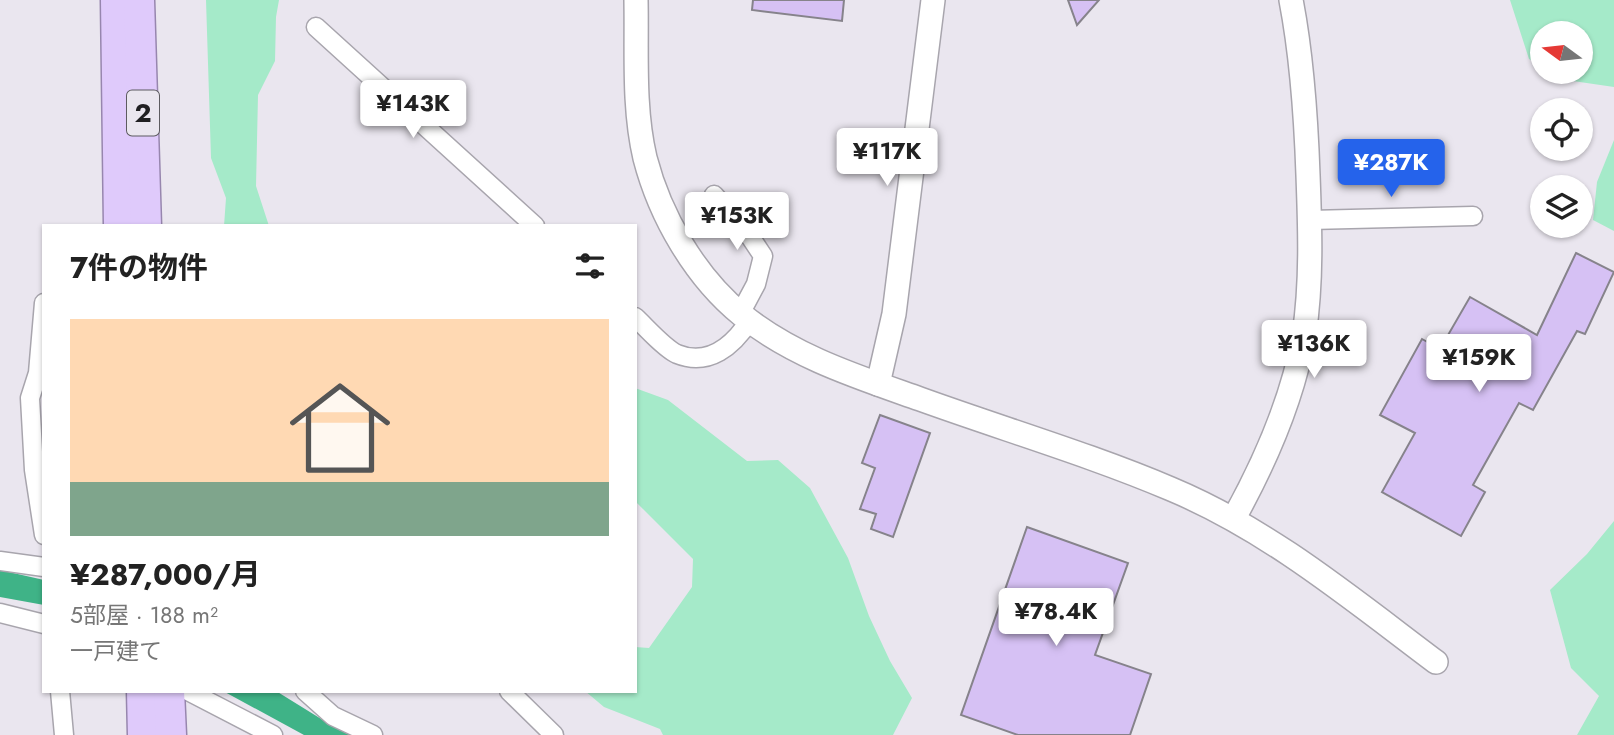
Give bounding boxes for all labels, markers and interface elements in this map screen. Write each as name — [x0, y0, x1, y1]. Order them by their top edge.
north arrow — [1530, 21, 1592, 84]
map controls — [1530, 21, 1593, 238]
pin: ¥143K — [364, 80, 462, 140]
text: ¥143K — [376, 86, 450, 120]
road number: 2 — [127, 90, 159, 136]
button: locate — [1530, 98, 1593, 161]
pin: ¥117K — [838, 128, 936, 188]
text: ¥117K — [853, 134, 921, 168]
pin: ¥287K — [1342, 140, 1440, 199]
text: ¥287K — [1354, 145, 1428, 179]
button: layers — [1530, 175, 1593, 238]
pin: ¥153K — [688, 192, 786, 252]
text: ¥153K — [701, 198, 773, 232]
text: 7件の物件 — [70, 246, 208, 289]
icon: filters — [571, 247, 609, 285]
pin: ¥136K — [1265, 320, 1363, 380]
text: ¥136K — [1278, 326, 1350, 360]
pin: ¥159K — [1430, 334, 1528, 394]
text: ¥159K — [1442, 340, 1516, 374]
icon: home — [277, 365, 403, 491]
text: ¥287,000/月 — [70, 553, 261, 596]
pin: ¥78.4K — [999, 588, 1113, 648]
text: ¥78.4K — [1015, 594, 1097, 628]
text: 5部屋 · 188 m² — [70, 598, 218, 632]
text: 一戸建て — [70, 634, 162, 668]

